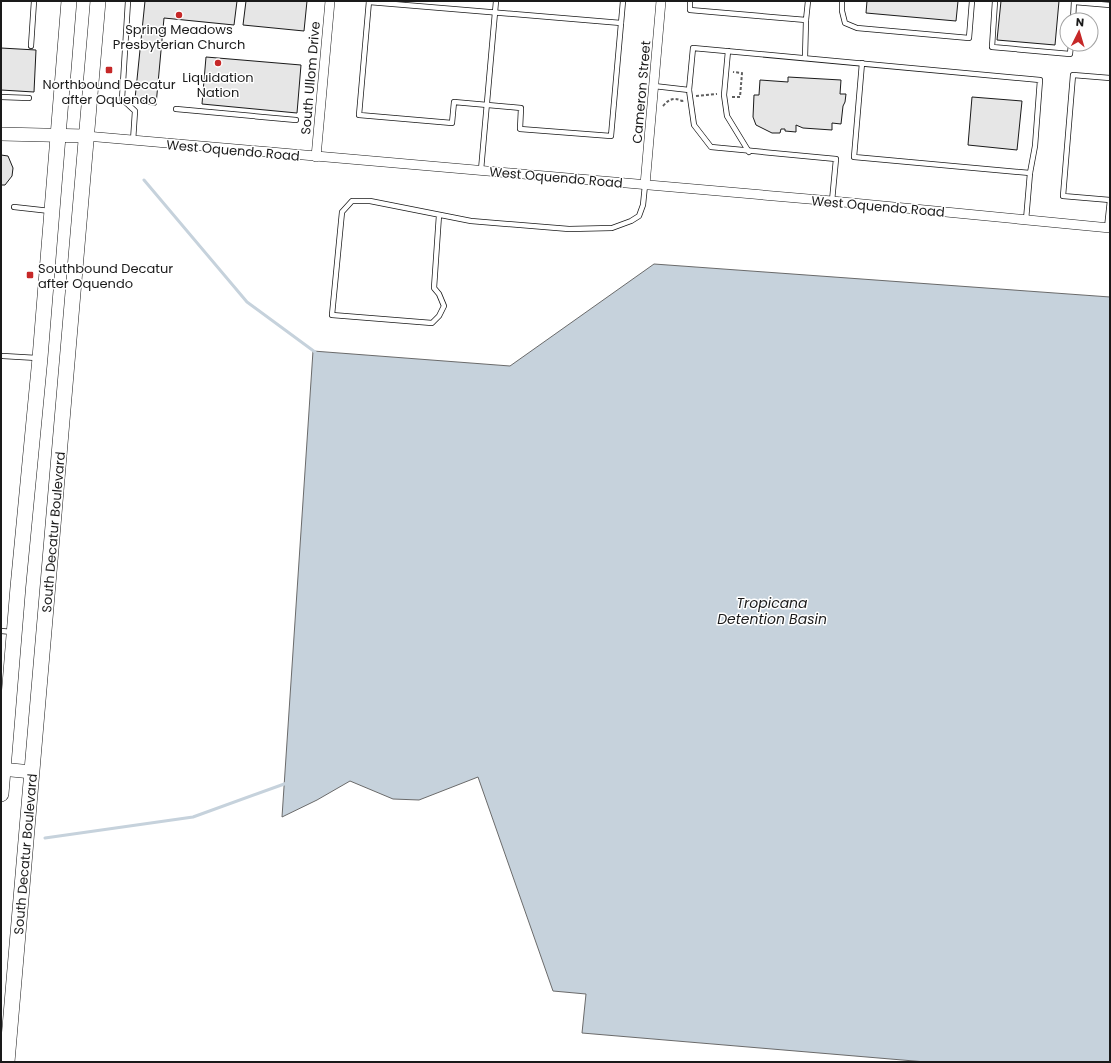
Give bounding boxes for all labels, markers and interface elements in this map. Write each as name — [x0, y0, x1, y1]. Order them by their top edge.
marker: Spring Meadows Presbyterian Church — [174, 10, 184, 20]
north arrow — [1059, 12, 1099, 52]
text: N — [1075, 14, 1085, 30]
place label: Spring Meadows Presbyterian Church — [113, 20, 245, 54]
street label: South Ullom Drive — [296, 21, 325, 136]
street label: Cameron Street — [628, 40, 655, 144]
marker: Liquidation Nation — [213, 58, 223, 68]
marker: Northbound Decatur after Oquendo — [104, 65, 114, 75]
place label: Liquidation Nation — [182, 68, 254, 102]
place label: Northbound Decatur after Oquendo — [42, 75, 176, 109]
street label: West Oquendo Road — [165, 135, 300, 166]
street label: West Oquendo Road — [488, 162, 623, 193]
street label: West Oquendo Road — [810, 191, 945, 222]
place label: Southbound Decatur after Oquendo — [38, 259, 173, 293]
marker: Southbound Decatur after Oquendo — [25, 270, 35, 280]
street label: South Decatur Boulevard — [37, 451, 70, 613]
water label: Tropicana Detention Basin — [717, 593, 827, 629]
street label: South Decatur Boulevard — [9, 773, 42, 935]

